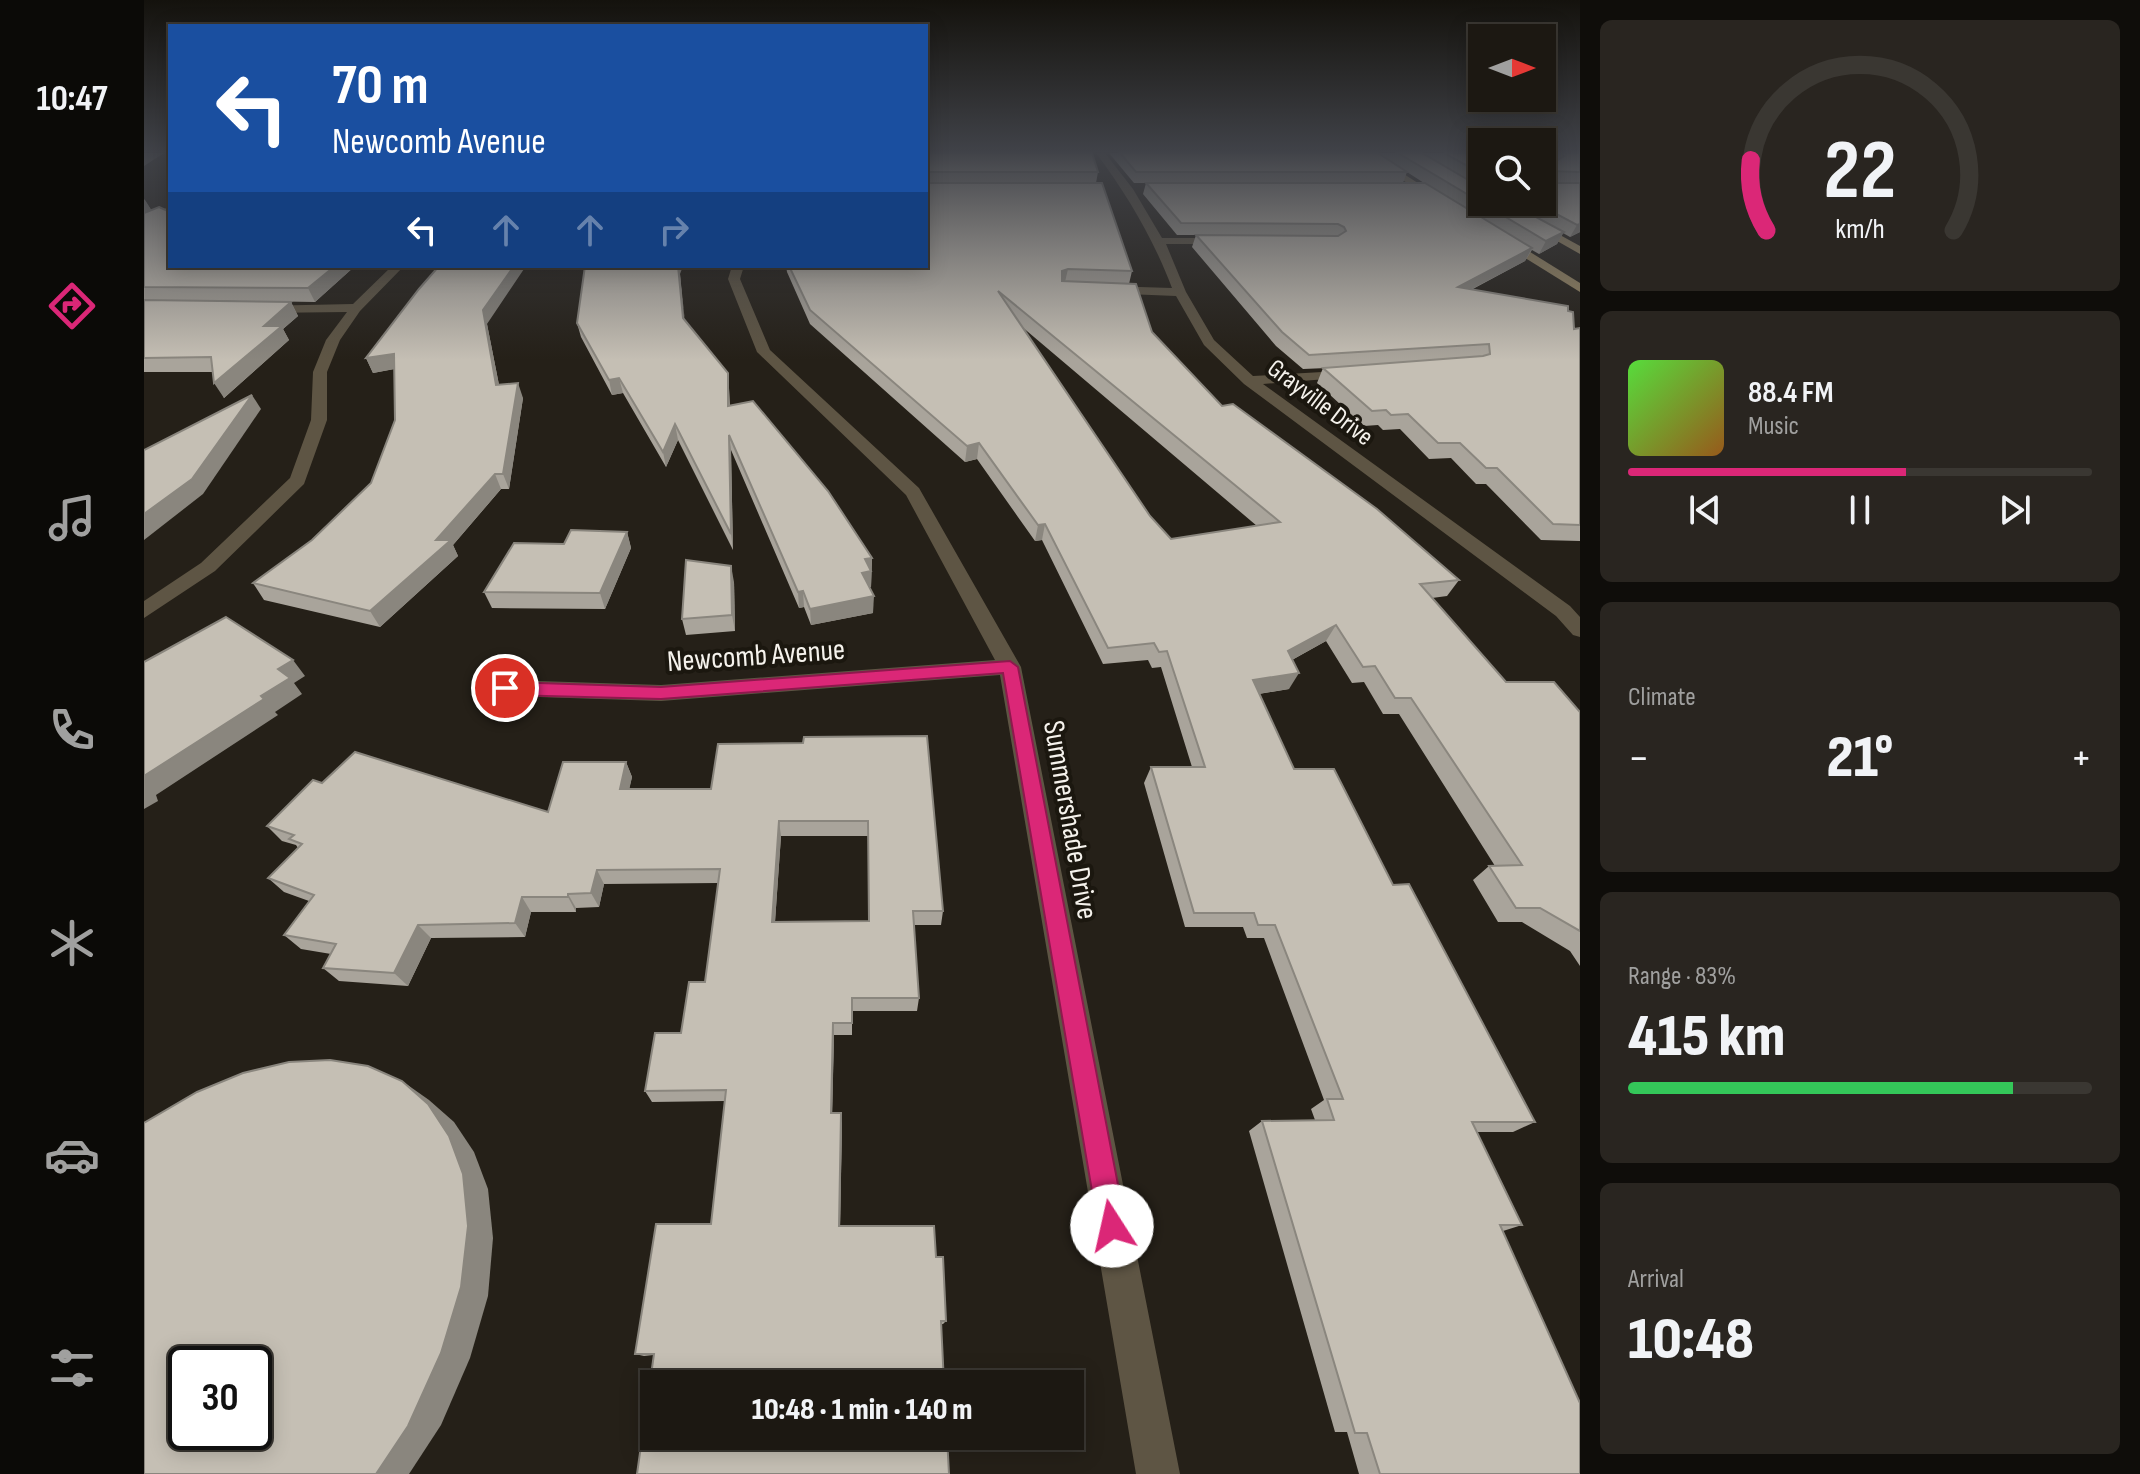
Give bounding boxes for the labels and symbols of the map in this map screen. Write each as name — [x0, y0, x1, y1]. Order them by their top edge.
north arrow — [1468, 24, 1556, 112]
street label: Grayville Drive — [1261, 353, 1379, 453]
street label: Newcomb Avenue — [666, 632, 846, 680]
pin — [471, 654, 539, 722]
street label: Summershade Drive — [1035, 718, 1105, 922]
position arrow — [1070, 1184, 1154, 1268]
speed limit sign: 30 — [168, 1346, 272, 1450]

